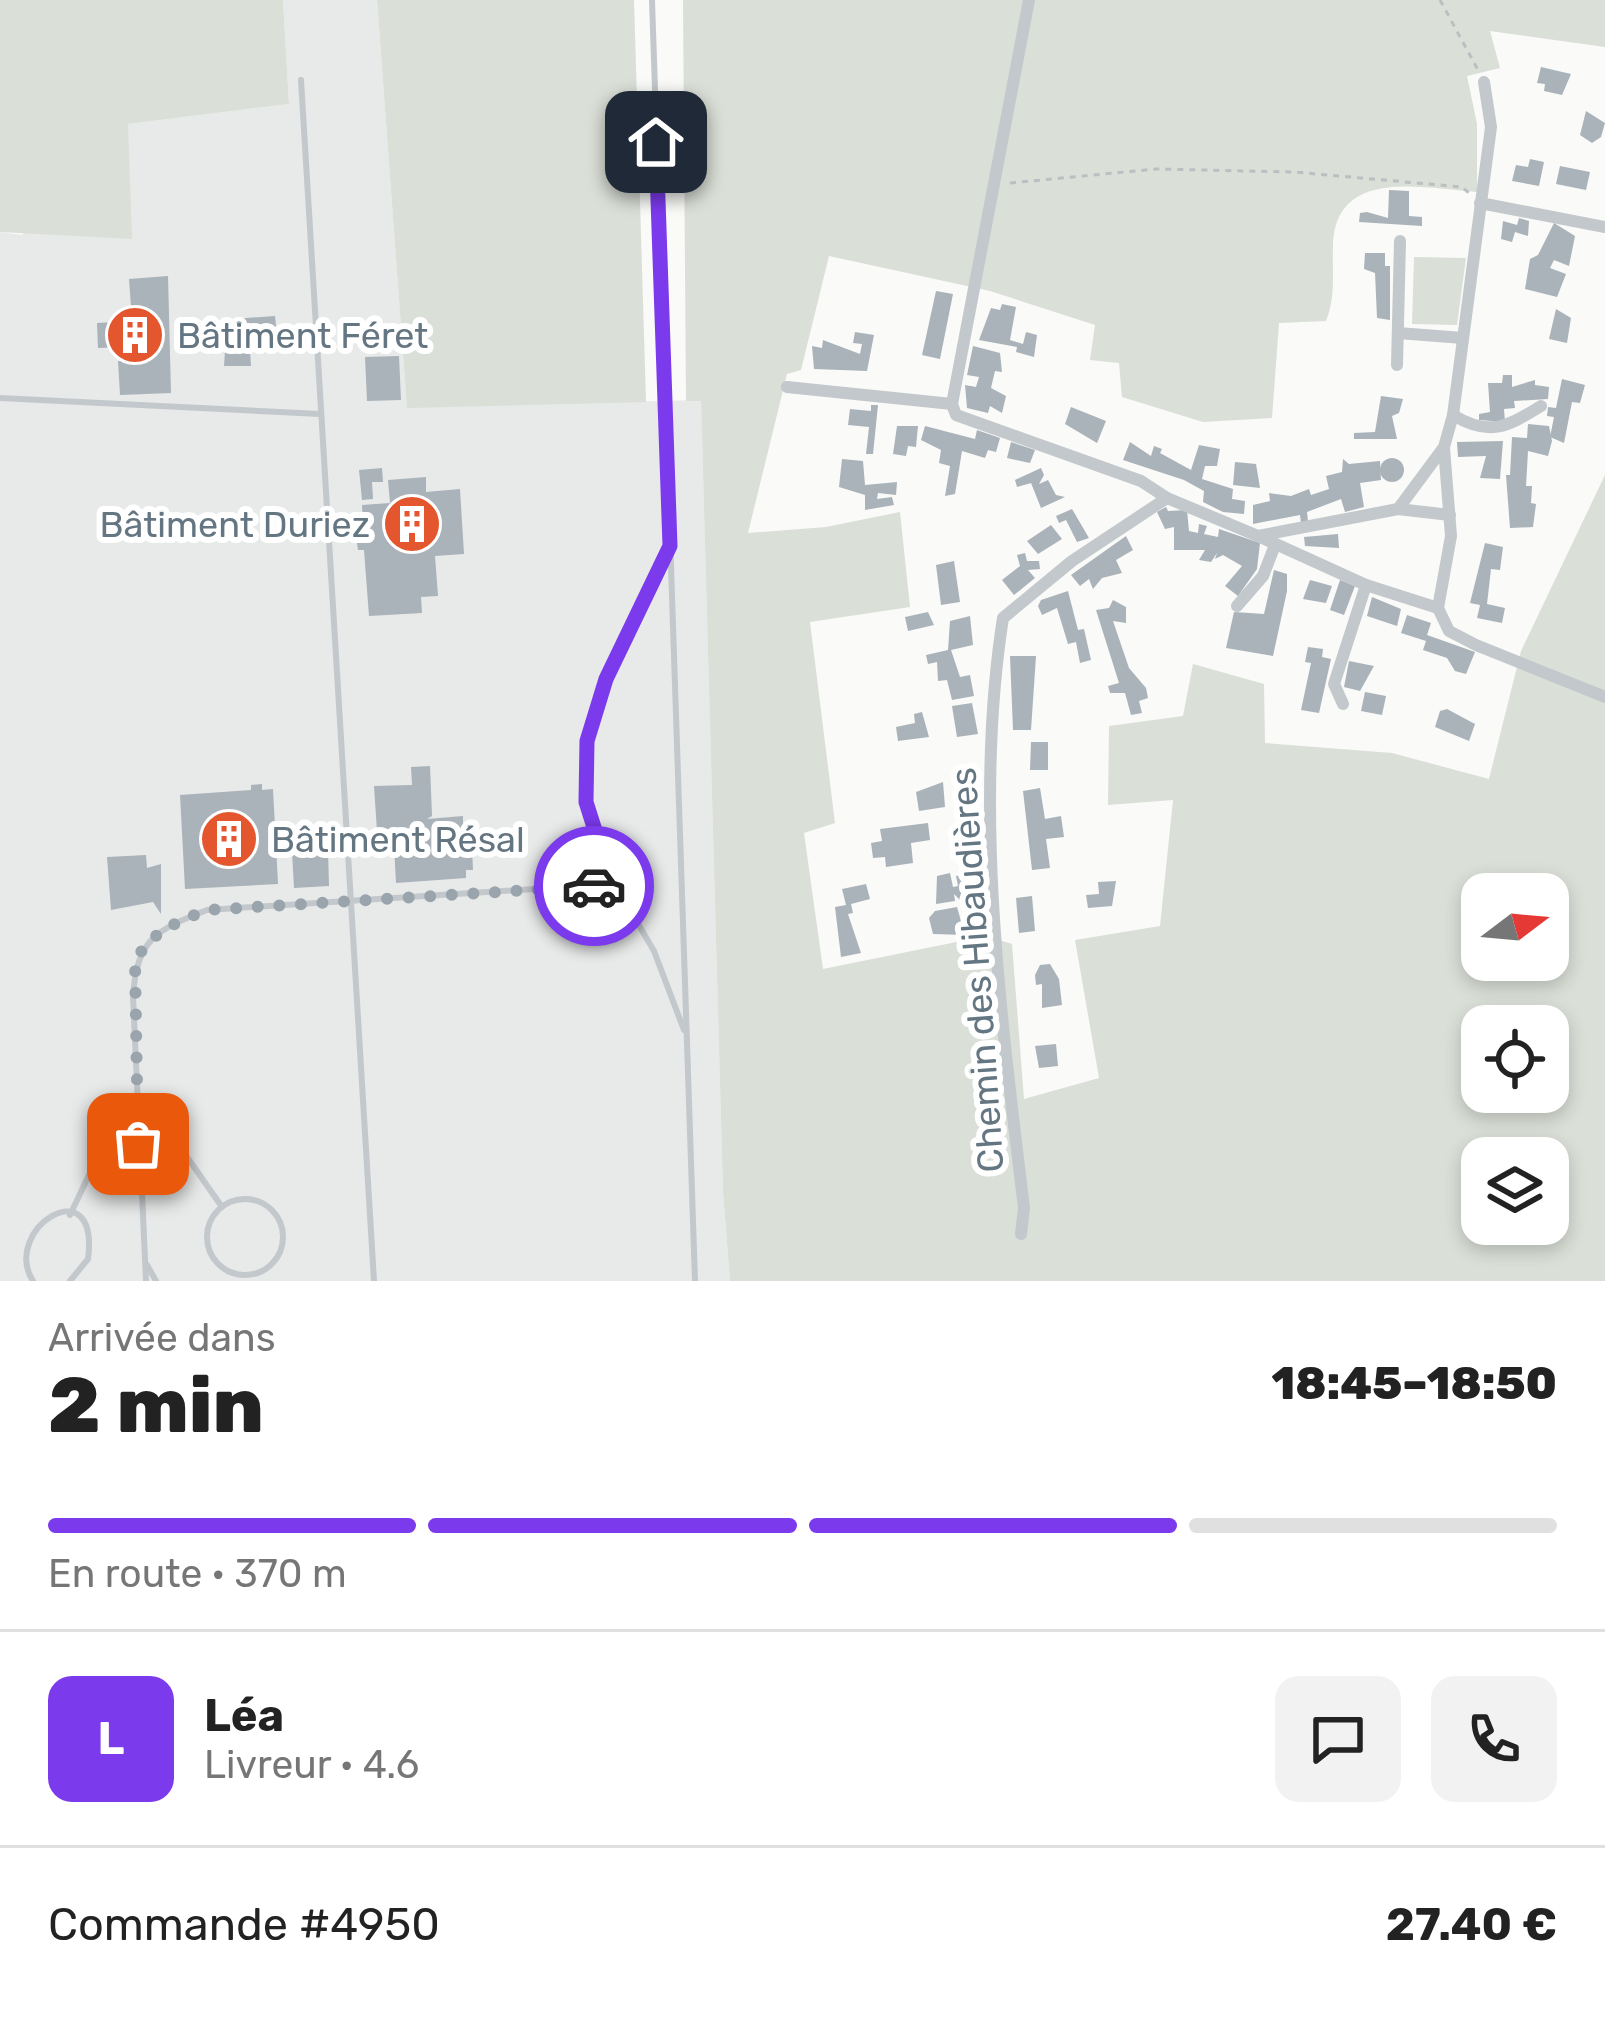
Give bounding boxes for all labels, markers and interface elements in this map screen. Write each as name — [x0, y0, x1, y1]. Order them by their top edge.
pin — [605, 91, 707, 193]
icon: home — [623, 109, 689, 175]
building icon: Bâtiment Féret — [104, 304, 166, 366]
place label: Bâtiment Féret — [177, 314, 428, 357]
building icon: Bâtiment Duriez — [381, 493, 443, 555]
place label: Bâtiment Duriez — [100, 503, 370, 546]
street label: Chemin des Hibaudières — [941, 766, 1013, 1174]
building icon: Bâtiment Résal — [198, 808, 260, 870]
place label: Bâtiment Résal — [271, 818, 525, 861]
courier — [534, 826, 654, 946]
icon: car — [561, 853, 627, 919]
north arrow — [1461, 873, 1569, 981]
map controls — [1461, 873, 1569, 1245]
button: locate — [1461, 1005, 1569, 1113]
pin — [87, 1093, 189, 1195]
icon: bag — [105, 1111, 171, 1177]
button: layers — [1461, 1137, 1569, 1245]
text: Arrivée dans — [48, 1315, 276, 1361]
text: 18:45–18:50 — [1272, 1357, 1557, 1410]
text: 2 min — [48, 1359, 264, 1452]
text: En route · 370 m — [48, 1551, 347, 1597]
button: chat — [1275, 1676, 1401, 1802]
button: phone — [1431, 1676, 1557, 1802]
text: Léa — [204, 1689, 284, 1742]
text: L — [98, 1712, 124, 1765]
text: Livreur · 4.6 — [204, 1742, 419, 1788]
text: Commande #4950 — [48, 1898, 440, 1951]
text: 27.40 € — [1386, 1898, 1557, 1951]

